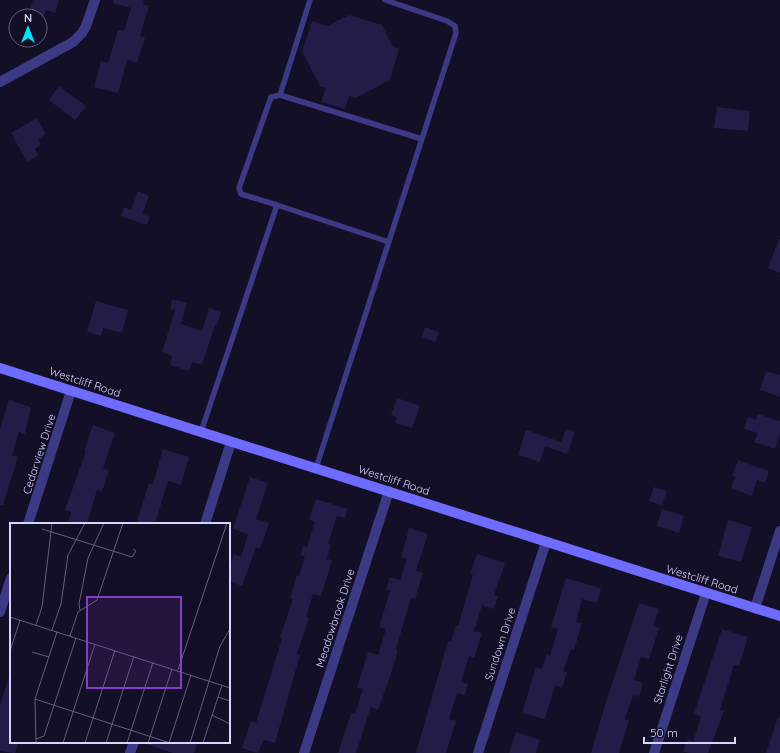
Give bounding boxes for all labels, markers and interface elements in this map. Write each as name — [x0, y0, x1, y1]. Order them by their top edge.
north arrow — [8, 8, 48, 48]
text: N — [24, 11, 32, 25]
street label: Westcliff Road — [47, 364, 123, 400]
street label: Cedarview Drive — [19, 412, 59, 496]
street label: Westcliff Road — [356, 462, 432, 498]
inset map — [10, 523, 230, 743]
street label: Westcliff Road — [664, 561, 740, 597]
street label: Meadowbrook Drive — [312, 567, 358, 669]
street label: Sundown Drive — [482, 606, 518, 682]
street label: Starlight Drive — [650, 633, 686, 705]
scale bar — [644, 719, 735, 745]
text: 50 m — [650, 725, 678, 740]

